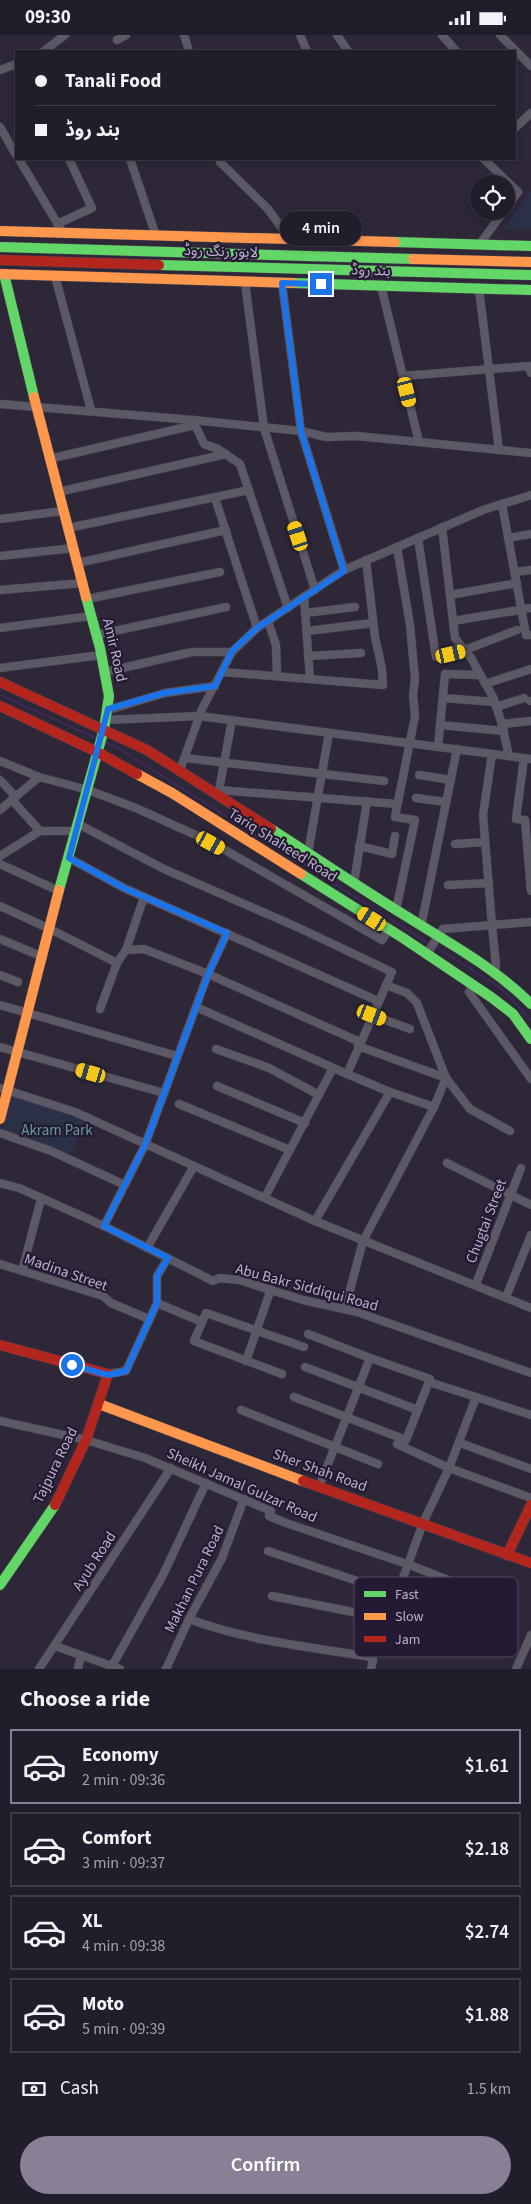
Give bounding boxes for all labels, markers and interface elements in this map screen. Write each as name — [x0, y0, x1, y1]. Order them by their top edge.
text: 09:30 — [25, 4, 71, 31]
text: Tanali Food — [65, 68, 161, 95]
text: بند روڈ — [65, 117, 120, 144]
map controls — [470, 175, 515, 220]
button: locate — [470, 175, 515, 220]
callout: 4 min — [280, 211, 362, 247]
text: 4 min — [302, 217, 340, 239]
street label: لاہور رنگ روڈ — [183, 240, 259, 263]
street label: بند روڈ — [351, 259, 391, 282]
route end — [310, 273, 332, 295]
car — [396, 376, 417, 408]
car — [286, 519, 309, 553]
street label: Amir Road — [97, 616, 132, 684]
car — [434, 643, 467, 665]
street label: Tariq Shaheed Road — [224, 803, 341, 887]
car — [194, 829, 227, 857]
car — [355, 905, 388, 933]
car — [355, 1003, 388, 1027]
car — [74, 1062, 107, 1084]
park label: Akram Park — [21, 1120, 93, 1141]
street label: Chugtai Street — [461, 1176, 512, 1267]
street label: Madina Street — [21, 1248, 110, 1297]
street label: Abu Bakr Siddiqui Road — [233, 1258, 381, 1317]
route start — [61, 1354, 83, 1376]
street label: Tajpura Road — [28, 1424, 83, 1507]
street label: Sheikh Jamal Gulzar Road — [163, 1443, 320, 1528]
street label: Sher Shah Road — [270, 1444, 370, 1497]
street label: Makhan Pura Road — [159, 1522, 230, 1636]
street label: Ayub Road — [67, 1528, 121, 1595]
legend — [354, 1577, 518, 1657]
text: Fast — [395, 1585, 419, 1605]
text: Slow — [395, 1607, 424, 1627]
text: Jam — [395, 1630, 420, 1650]
text: Choose a ride — [20, 1683, 150, 1715]
text: Economy — [82, 1742, 159, 1769]
icon: car — [22, 1744, 67, 1789]
text: $1.61 — [465, 1753, 509, 1780]
text: 2 min · 09:36 — [82, 1769, 165, 1791]
text: Comfort — [82, 1825, 152, 1852]
icon: car — [22, 1827, 67, 1872]
text: $2.18 — [465, 1836, 509, 1863]
text: 3 min · 09:37 — [82, 1852, 165, 1874]
text: XL — [82, 1908, 103, 1935]
icon: car — [22, 1910, 67, 1955]
text: $2.74 — [465, 1919, 509, 1946]
text: 4 min · 09:38 — [82, 1935, 165, 1957]
text: Moto — [82, 1991, 124, 2018]
icon: car — [22, 1993, 67, 2038]
text: $1.88 — [465, 2002, 509, 2029]
text: 5 min · 09:39 — [82, 2018, 165, 2040]
icon: cash — [20, 2075, 48, 2103]
text: Cash — [60, 2075, 99, 2102]
text: 1.5 km — [467, 2078, 511, 2100]
button: Confirm — [20, 2136, 511, 2194]

